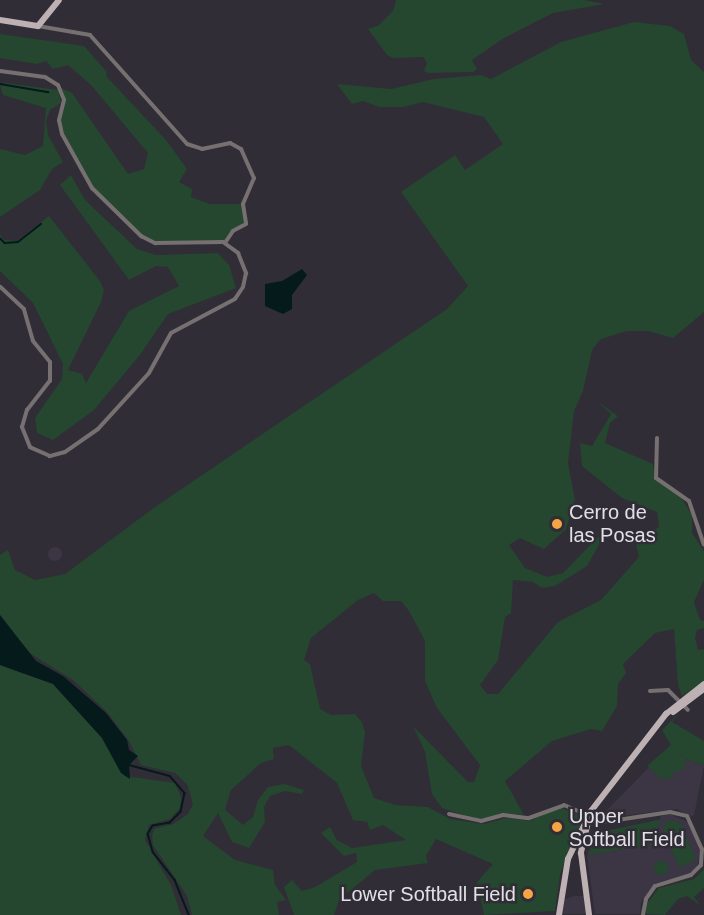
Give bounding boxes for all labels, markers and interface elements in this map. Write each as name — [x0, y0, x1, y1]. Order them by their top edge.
place label: Cerro de las Posas — [569, 500, 656, 547]
marker: Cerro de las Posas — [550, 517, 564, 531]
place label: Upper Softball Field — [569, 804, 685, 851]
marker: Upper Softball Field — [550, 820, 564, 834]
place label: Lower Softball Field — [340, 882, 516, 906]
marker: Lower Softball Field — [521, 887, 535, 901]

